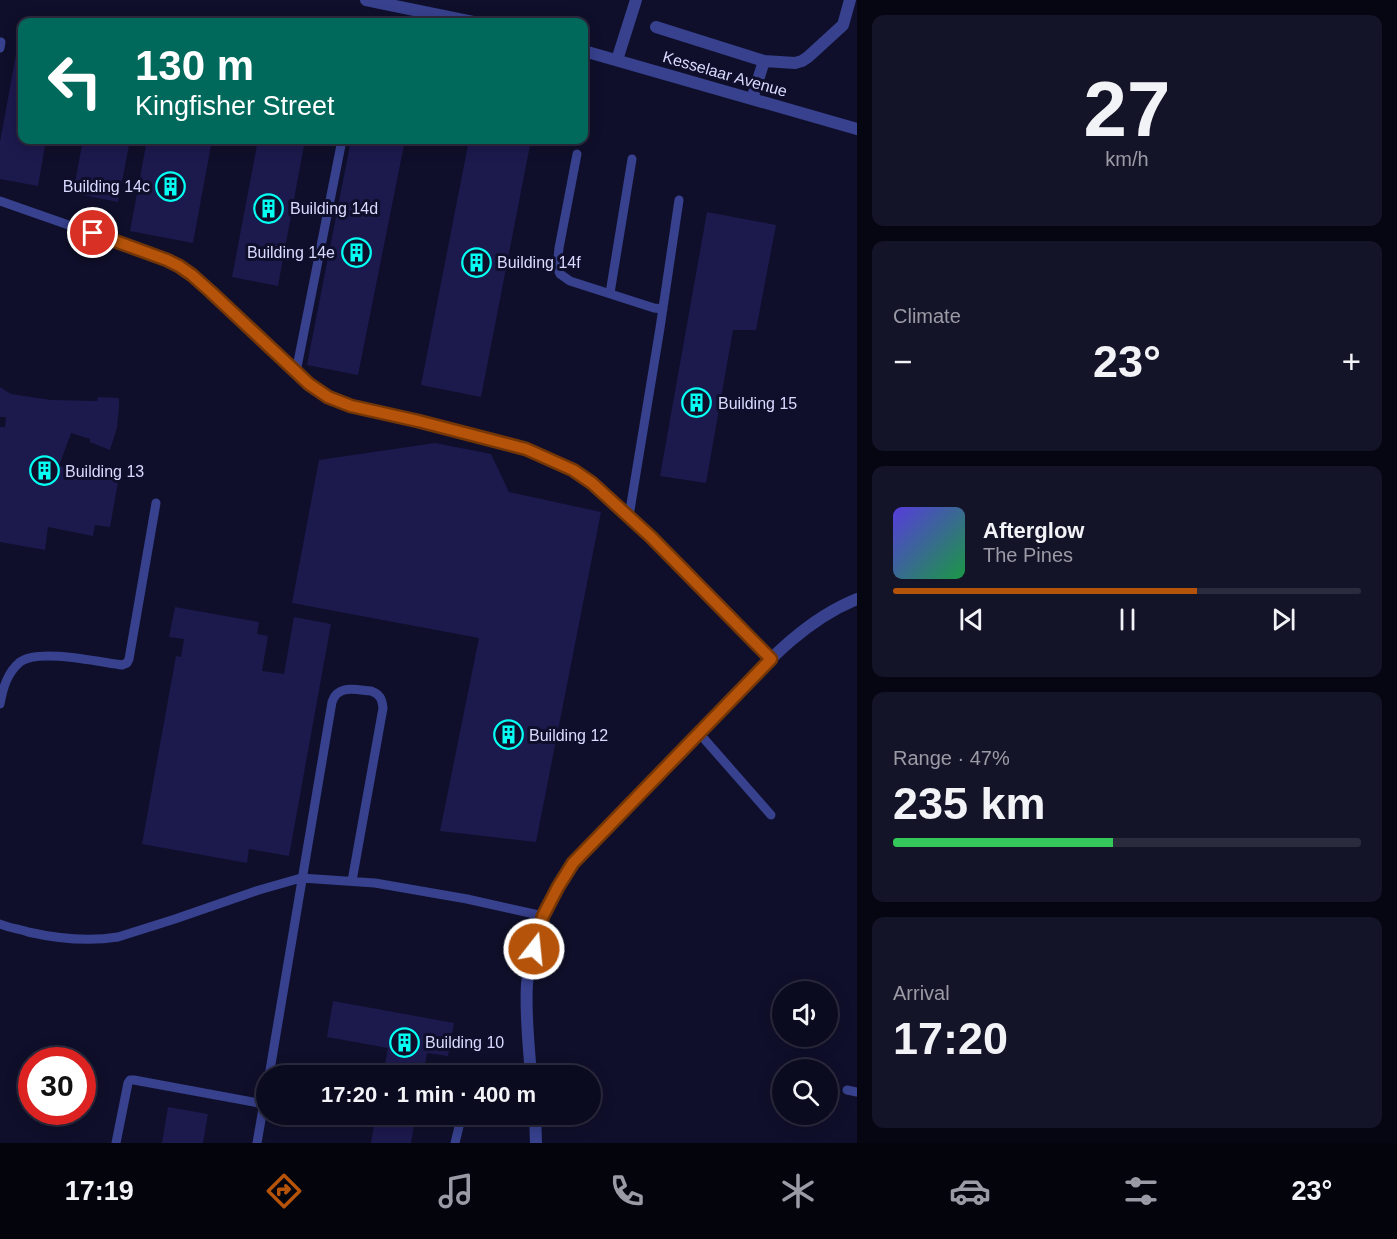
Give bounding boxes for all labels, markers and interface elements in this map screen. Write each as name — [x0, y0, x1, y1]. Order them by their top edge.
icon: left — [36, 42, 114, 120]
text: 130 m — [135, 42, 254, 89]
street label: Kesselaar Avenue — [661, 48, 789, 100]
text: 27 — [1084, 65, 1170, 153]
text: Kingfisher Street — [135, 91, 335, 121]
text: km/h — [1105, 148, 1149, 170]
building icon: Building 14c — [155, 170, 187, 202]
place label: Building 14c — [63, 178, 150, 195]
building icon: Building 14d — [253, 192, 285, 224]
place label: Building 14d — [290, 200, 378, 217]
pin — [67, 207, 118, 258]
icon: arrive — [76, 216, 109, 249]
building icon: Building 14e — [340, 236, 372, 268]
place label: Building 14e — [247, 244, 335, 261]
building icon: Building 14f — [460, 246, 492, 278]
place label: Building 14f — [497, 254, 581, 271]
text: Climate — [893, 305, 961, 327]
text: 23° — [1093, 336, 1161, 387]
text: − — [893, 343, 912, 380]
text: + — [1342, 343, 1361, 380]
building icon: Building 15 — [681, 387, 713, 419]
place label: Building 15 — [718, 395, 797, 412]
building icon: Building 13 — [28, 455, 60, 487]
place label: Building 13 — [65, 463, 144, 480]
text: Afterglow — [983, 518, 1084, 543]
text: The Pines — [983, 544, 1073, 566]
icon: previous — [955, 603, 988, 636]
icon: pause — [1111, 603, 1144, 636]
icon: next — [1267, 603, 1300, 636]
building icon: Building 12 — [492, 719, 524, 751]
place label: Building 12 — [529, 727, 608, 744]
text: Range · 47% — [893, 747, 1010, 769]
text: 235 km — [893, 778, 1046, 829]
position arrow — [502, 917, 566, 981]
map controls — [772, 981, 838, 1125]
button: sound — [772, 981, 838, 1047]
text: Arrival — [893, 982, 950, 1004]
text: 17:20 — [893, 1013, 1008, 1064]
building icon: Building 10 — [388, 1026, 420, 1058]
place label: Building 10 — [425, 1034, 504, 1051]
speed limit sign: 30 — [18, 1047, 96, 1125]
button: search — [772, 1059, 838, 1125]
text: 17:20 · 1 min · 400 m — [321, 1082, 536, 1107]
icon: directions — [263, 1170, 305, 1212]
icon: music — [435, 1170, 477, 1212]
icon: phone — [606, 1170, 648, 1212]
icon: climate — [777, 1170, 819, 1212]
icon: car — [949, 1170, 991, 1212]
icon: filters — [1120, 1170, 1162, 1212]
text: 17:19 — [65, 1176, 134, 1206]
text: 23° — [1291, 1176, 1332, 1206]

